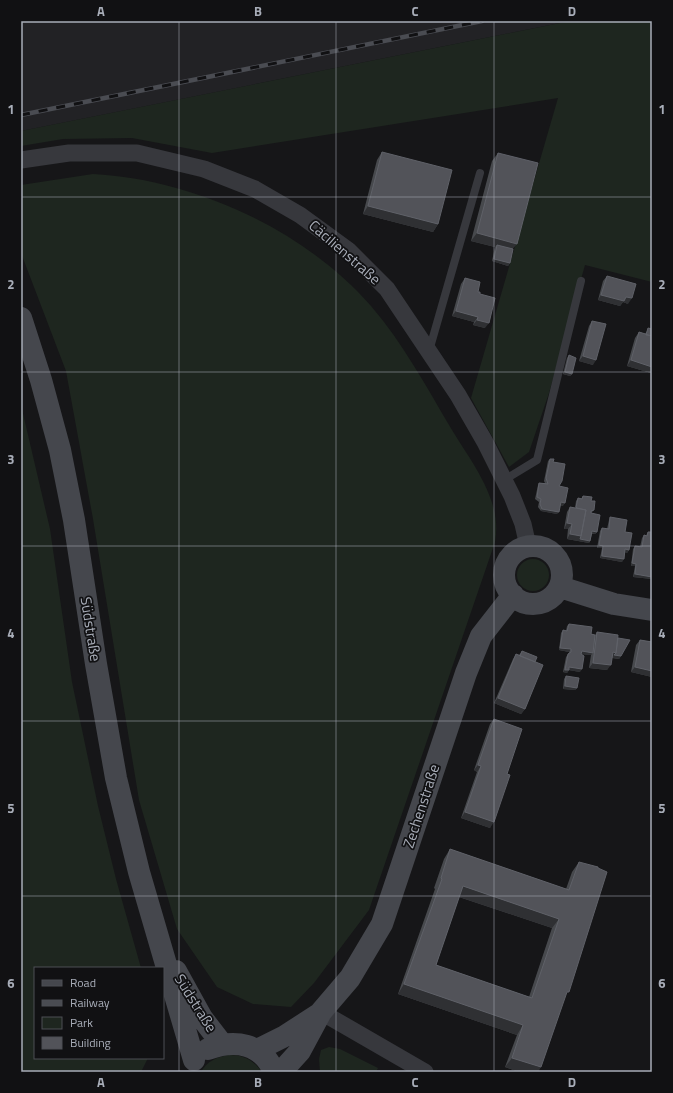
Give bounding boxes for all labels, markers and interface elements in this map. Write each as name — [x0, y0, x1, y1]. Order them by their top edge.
text: A — [97, 1, 105, 21]
text: B — [254, 1, 262, 21]
text: C — [411, 1, 419, 21]
text: D — [568, 1, 576, 21]
text: 1 — [7, 99, 15, 119]
text: 1 — [658, 99, 666, 119]
street label: Cäcilienstraße — [304, 214, 386, 290]
text: 2 — [7, 274, 15, 294]
text: 2 — [658, 274, 666, 294]
text: 3 — [7, 449, 15, 469]
text: 3 — [658, 449, 666, 469]
street label: Südstraße — [75, 595, 107, 663]
text: 4 — [7, 623, 15, 643]
text: 4 — [658, 623, 666, 643]
street label: Zechenstraße — [397, 761, 445, 851]
text: 5 — [7, 798, 15, 818]
text: 5 — [658, 798, 666, 818]
legend — [34, 967, 164, 1059]
street label: Südstraße — [169, 969, 223, 1037]
text: 6 — [7, 973, 15, 993]
text: Road — [70, 973, 96, 992]
text: 6 — [658, 973, 666, 993]
text: Railway — [70, 993, 110, 1012]
text: Park — [70, 1013, 93, 1032]
text: Building — [70, 1033, 111, 1052]
text: A — [97, 1072, 105, 1092]
text: B — [254, 1072, 262, 1092]
text: C — [411, 1072, 419, 1092]
text: D — [568, 1072, 576, 1092]

